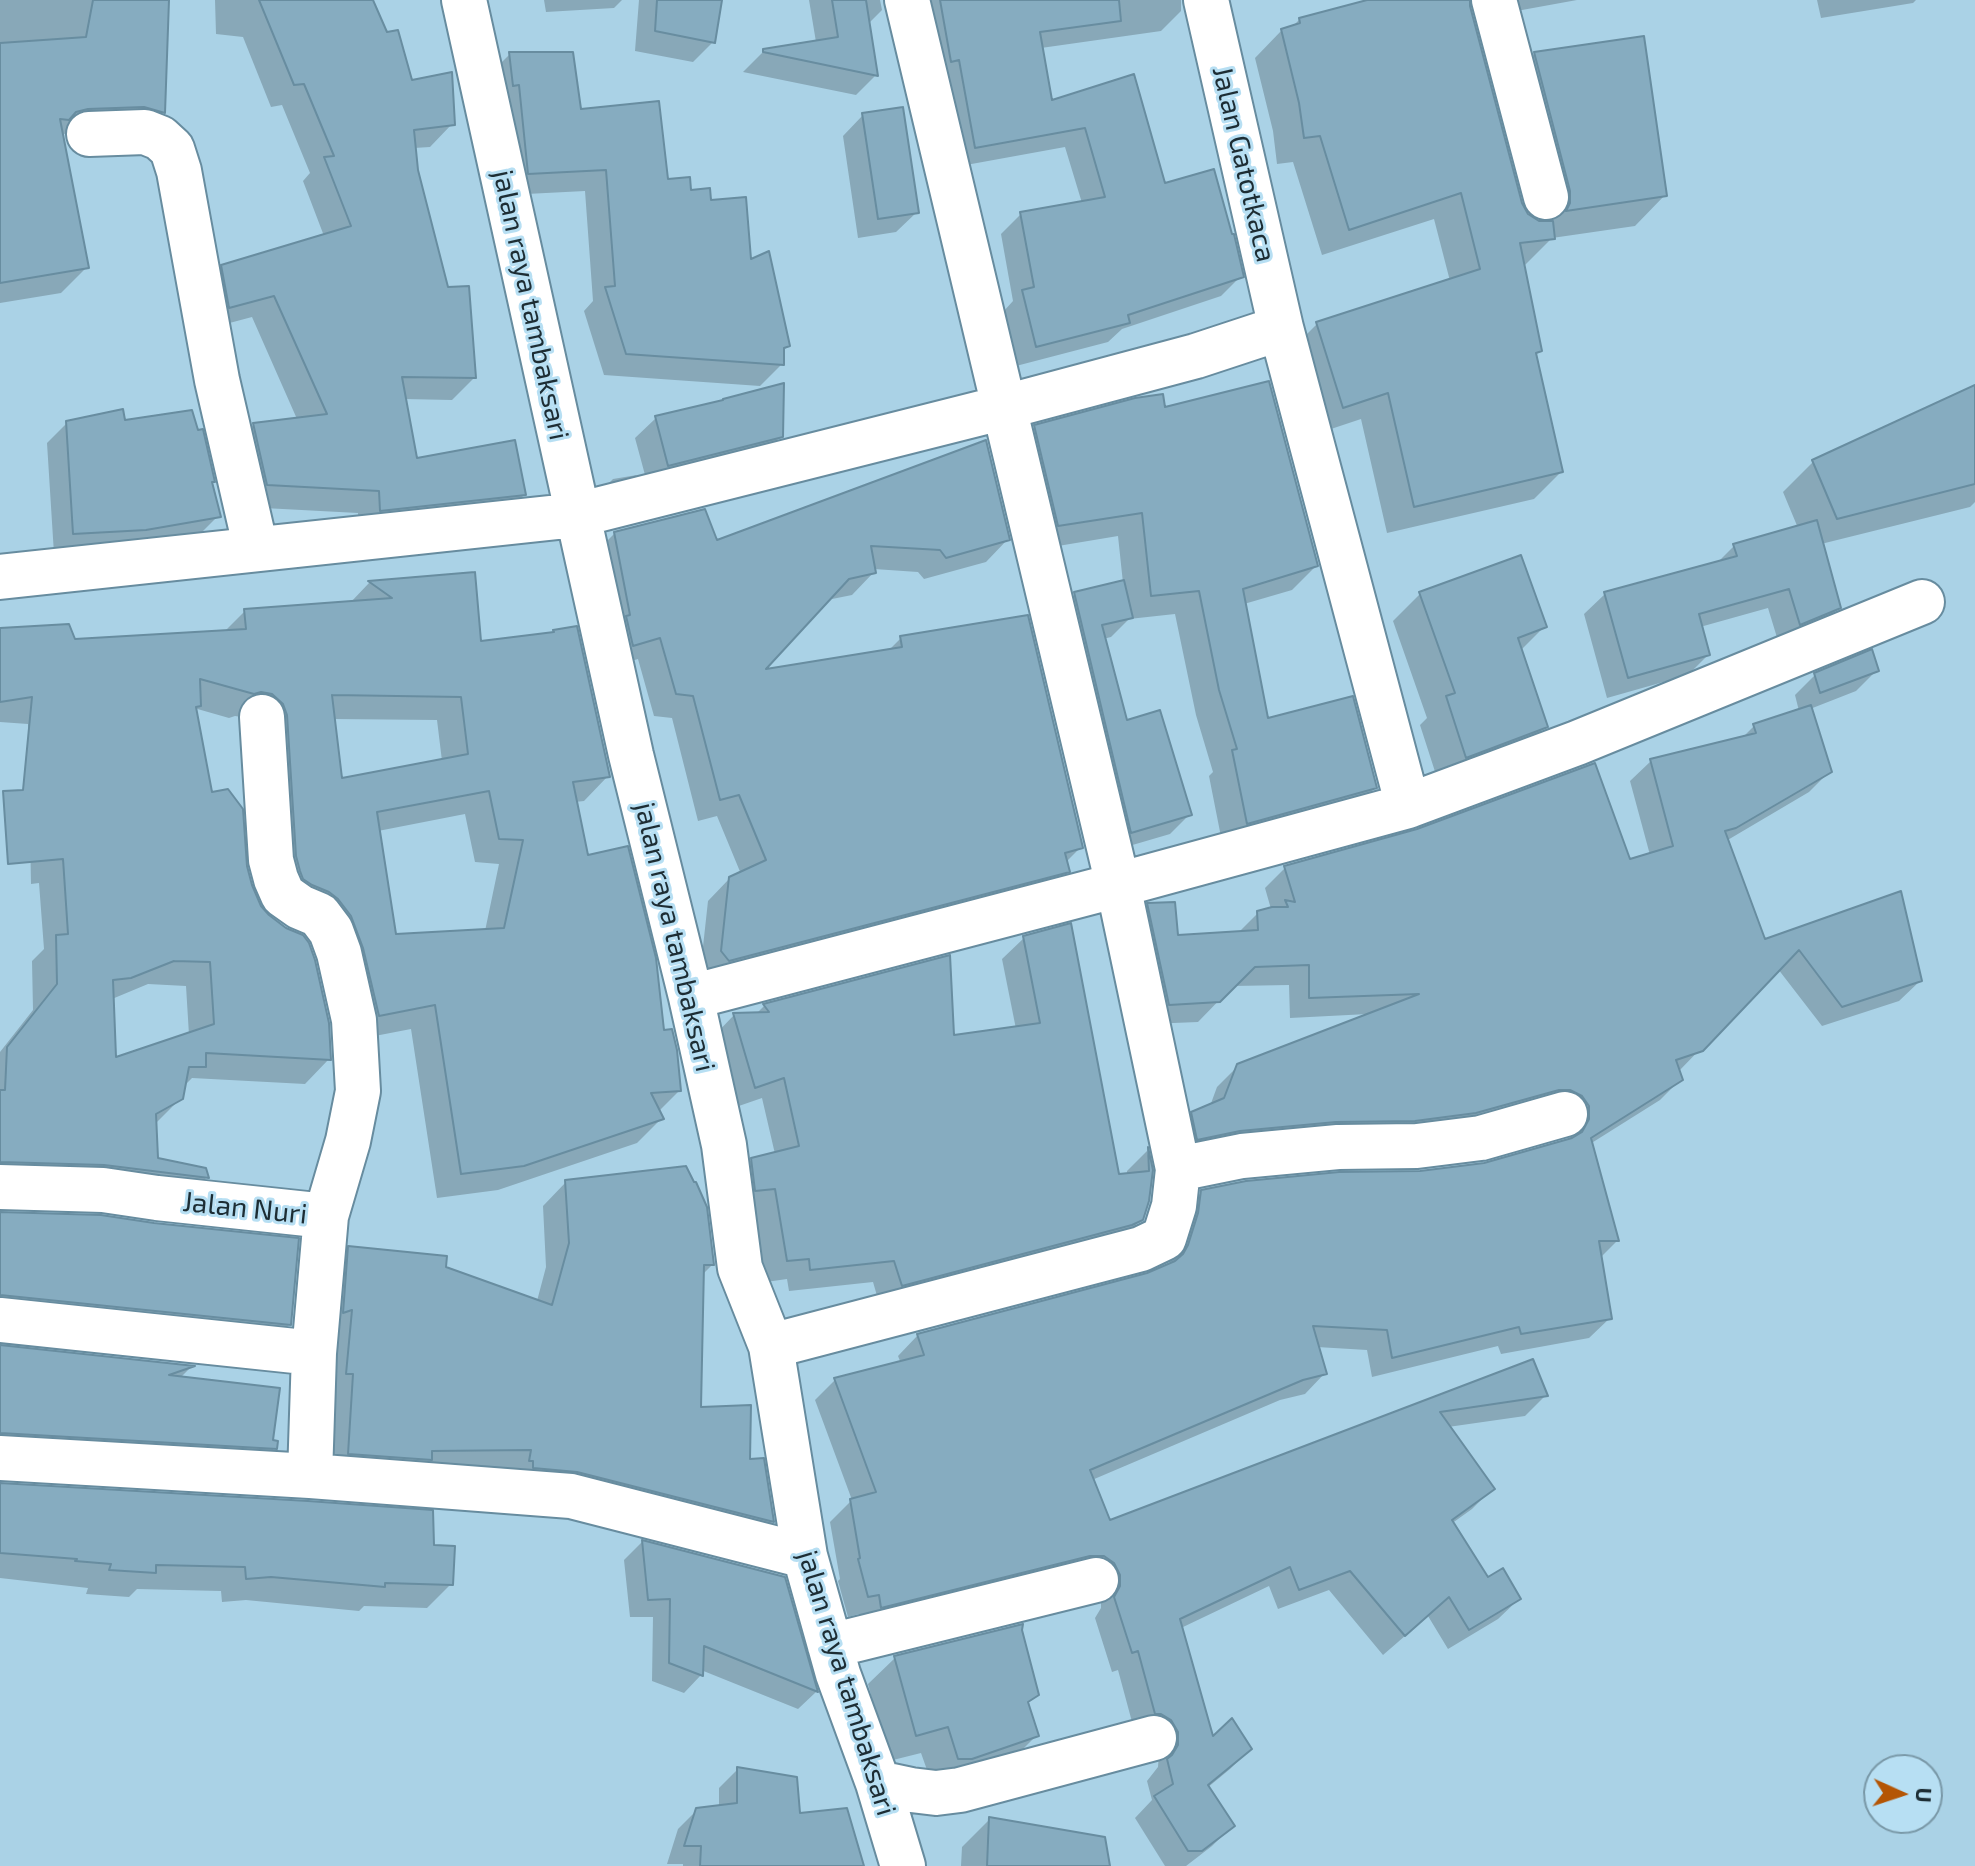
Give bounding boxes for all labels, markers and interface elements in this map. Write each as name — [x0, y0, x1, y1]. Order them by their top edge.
street label: Jalan Gatotkaca — [1205, 63, 1283, 265]
street label: jalan raya tambaksari — [486, 167, 576, 443]
street label: jalan raya tambaksari — [628, 799, 722, 1075]
street label: Jalan Nuri — [181, 1185, 309, 1231]
street label: jalan raya tambaksari — [791, 1546, 903, 1820]
north arrow — [1863, 1754, 1943, 1834]
text: U — [1912, 1787, 1938, 1803]

